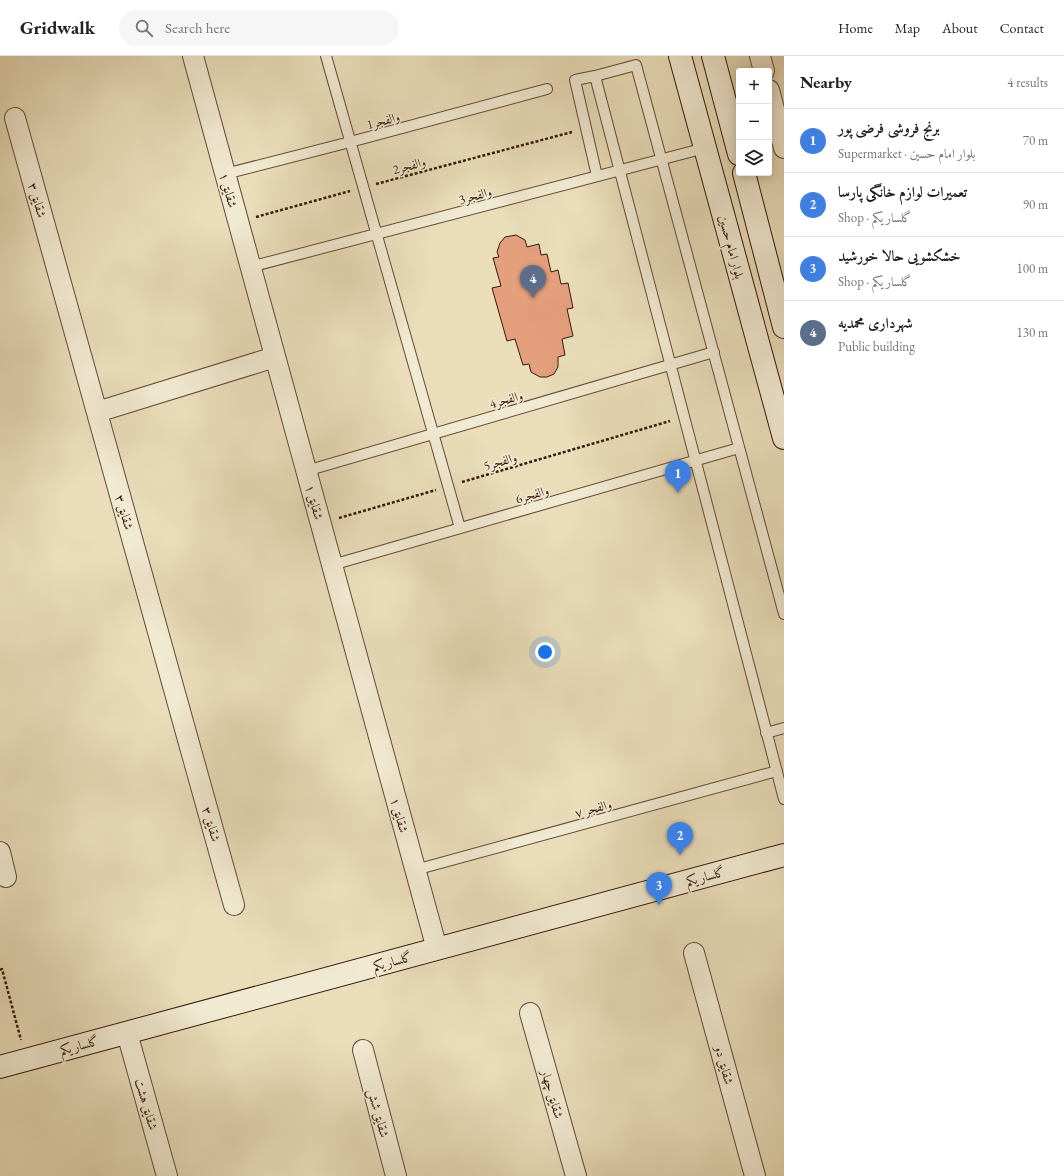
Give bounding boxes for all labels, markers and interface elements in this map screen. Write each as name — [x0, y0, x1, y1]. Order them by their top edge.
search box — [119, 10, 399, 46]
text: Gridwalk — [20, 15, 95, 40]
icon: search — [133, 17, 155, 39]
text: Search here — [165, 18, 230, 37]
text: Home — [838, 19, 873, 37]
text: Map — [895, 19, 920, 37]
text: About — [942, 19, 978, 37]
text: Contact — [1000, 19, 1044, 37]
map controls — [736, 68, 772, 176]
button: + — [736, 68, 772, 104]
text: Nearby — [800, 71, 852, 93]
text: 4 results — [1007, 74, 1048, 91]
button: − — [736, 104, 772, 140]
street label: والفجر1 — [365, 108, 402, 133]
text: برنج فروشی فرضی پور — [838, 118, 940, 137]
text: 1 — [810, 132, 816, 149]
text: 70 m — [1023, 132, 1048, 149]
button: layers — [736, 140, 772, 176]
text: Supermarket · بلوار امام حسین — [838, 145, 975, 162]
street label: والفجر2 — [391, 153, 428, 178]
street label: شقایق ۱ — [216, 171, 241, 210]
street label: شقایق ۳ — [24, 181, 51, 220]
text: تعمیرات لوازم خانگی پارسا — [838, 182, 967, 201]
street label: والفجر3 — [457, 183, 494, 208]
text: 2 — [810, 196, 816, 213]
text: 90 m — [1023, 196, 1048, 213]
text: Shop · گلسار یکم — [838, 209, 911, 226]
street label: بلوار امام حسین — [712, 213, 748, 282]
text: خشکشویی حالا خورشید — [838, 246, 961, 265]
text: 3 — [810, 260, 816, 277]
text: 100 m — [1017, 260, 1048, 277]
pin: 4 — [520, 265, 546, 298]
text: Shop · گلسار یکم — [838, 273, 911, 290]
text: شهرداری محمدیه — [838, 313, 913, 332]
text: 4 — [810, 324, 816, 341]
text: 130 m — [1017, 324, 1048, 341]
text: Public building — [838, 338, 915, 355]
street label: والفجر4 — [488, 387, 525, 412]
street label: والفجر5 — [482, 449, 519, 474]
pin: 1 — [665, 460, 691, 493]
street label: والفجر6 — [514, 482, 551, 507]
street label: شقایق ۱ — [302, 483, 327, 522]
street label: شقایق ۳ — [111, 493, 138, 532]
your location — [535, 642, 555, 662]
street label: والفجر ۷ — [573, 795, 614, 822]
street label: شقایق ۱ — [387, 796, 412, 835]
street label: شقایق ۳ — [198, 805, 225, 844]
pin: 2 — [667, 822, 693, 855]
street label: گلسار یکم — [684, 863, 728, 894]
pin: 3 — [646, 872, 672, 905]
street label: گلسار یکم — [371, 948, 415, 979]
street label: گلسار یکم — [58, 1032, 102, 1063]
street label: شقایق دو — [711, 1042, 738, 1086]
street label: شقایق چهار — [537, 1066, 568, 1121]
street label: شقایق هشت — [131, 1076, 162, 1132]
street label: شقایق شش — [363, 1087, 393, 1140]

